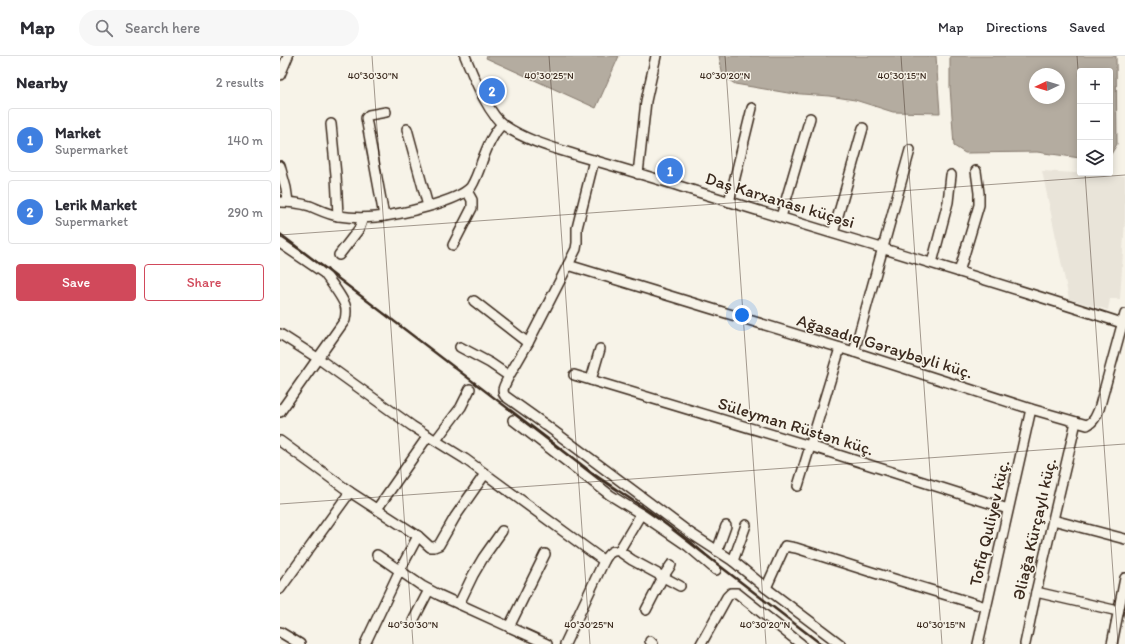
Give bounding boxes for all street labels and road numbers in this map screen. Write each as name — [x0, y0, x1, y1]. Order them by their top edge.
street label: Daş Karxanası küçəsi — [703, 168, 857, 232]
street label: Ağasadıq Gəraybəyli küç. — [795, 310, 975, 382]
street label: Süleyman Rüstən küç. — [716, 393, 876, 459]
street label: Əliağa Kürçaylı küç. — [1008, 456, 1060, 602]
street label: Tofiq Quliyev küç. — [965, 458, 1013, 588]

